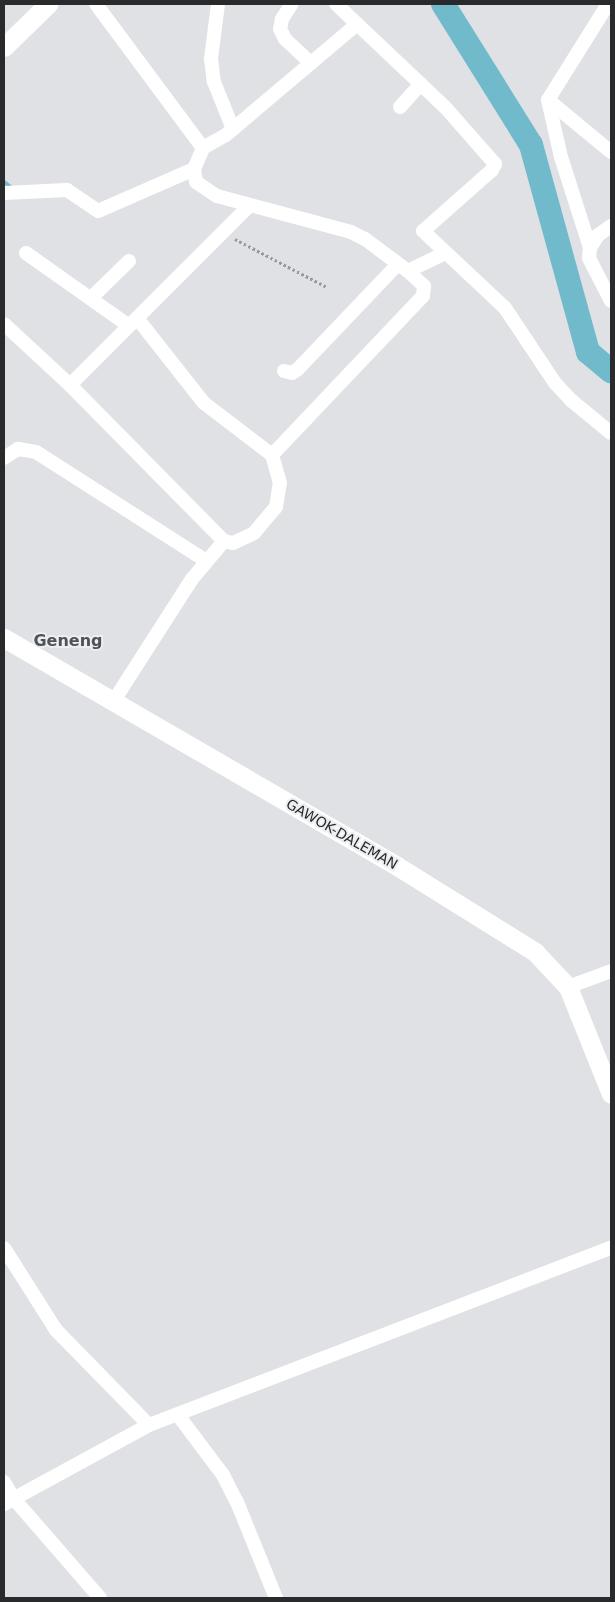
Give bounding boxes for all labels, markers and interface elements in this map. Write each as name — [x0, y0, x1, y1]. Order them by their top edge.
district label: Geneng — [33, 631, 103, 651]
street label: GAWOK-DALEMAN — [283, 795, 401, 873]

